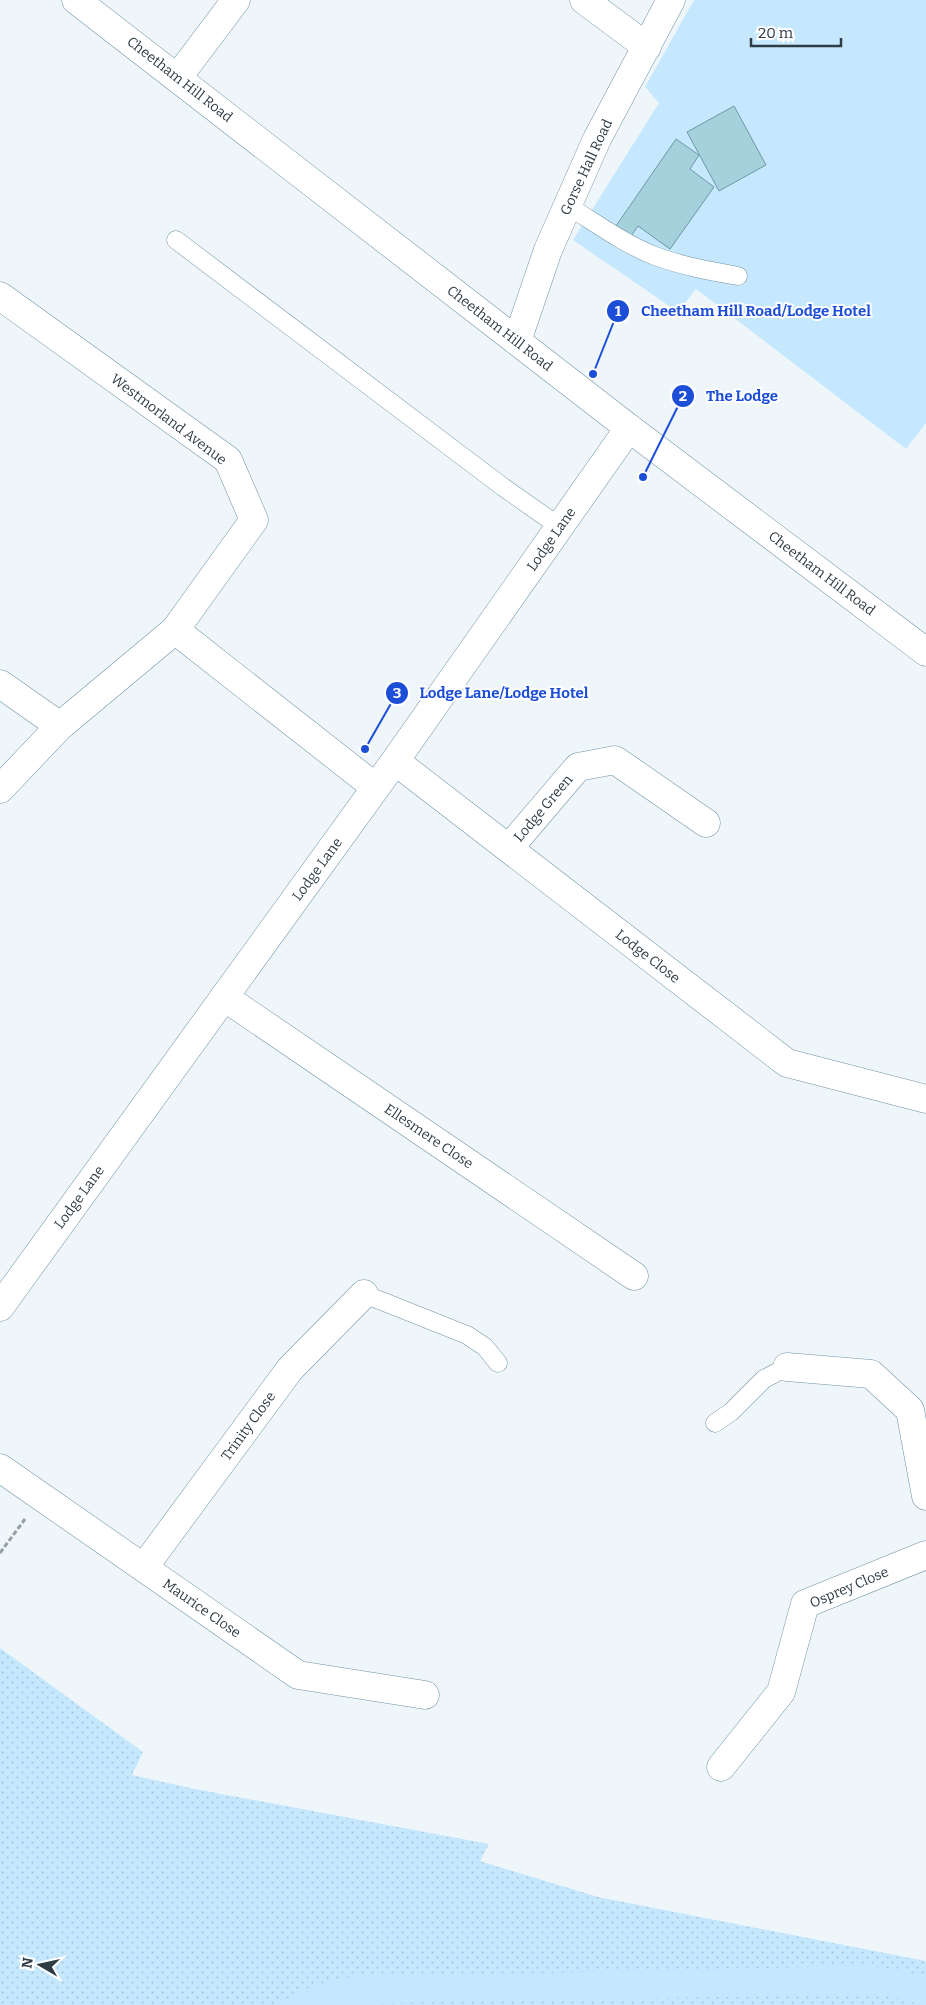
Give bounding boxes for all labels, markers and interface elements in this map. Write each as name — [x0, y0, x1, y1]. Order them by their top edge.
scale bar — [751, 15, 841, 47]
text: 20 m — [758, 24, 794, 42]
street label: Cheetham Hill Road — [124, 33, 236, 126]
street label: Gorse Hall Road — [557, 117, 616, 218]
street label: Cheetham Hill Road — [444, 282, 556, 375]
callout: Cheetham Hill Road/Lodge Hotel — [606, 296, 881, 326]
text: 1 — [615, 302, 622, 320]
text: Cheetham Hill Road/Lodge Hotel — [641, 302, 871, 320]
street label: Westmorland Avenue — [107, 370, 230, 469]
callout: The Lodge — [671, 381, 788, 411]
text: 2 — [679, 387, 687, 405]
text: The Lodge — [706, 387, 778, 405]
street label: Lodge Lane — [523, 504, 580, 574]
street label: Cheetham Hill Road — [765, 528, 878, 619]
callout: Lodge Lane/Lodge Hotel — [384, 678, 598, 708]
text: 3 — [393, 684, 401, 702]
text: Lodge Lane/Lodge Hotel — [420, 684, 589, 702]
street label: Lodge Green — [510, 771, 576, 845]
street label: Lodge Lane — [289, 834, 346, 904]
street label: Lodge Close — [612, 926, 683, 987]
street label: Ellesmere Close — [381, 1100, 476, 1172]
street label: Lodge Lane — [51, 1162, 108, 1232]
street label: Trinity Close — [218, 1388, 279, 1464]
street label: Osprey Close — [807, 1563, 891, 1612]
street label: Maurice Close — [159, 1575, 244, 1642]
north arrow — [15, 1940, 65, 1990]
text: N — [18, 1956, 37, 1970]

